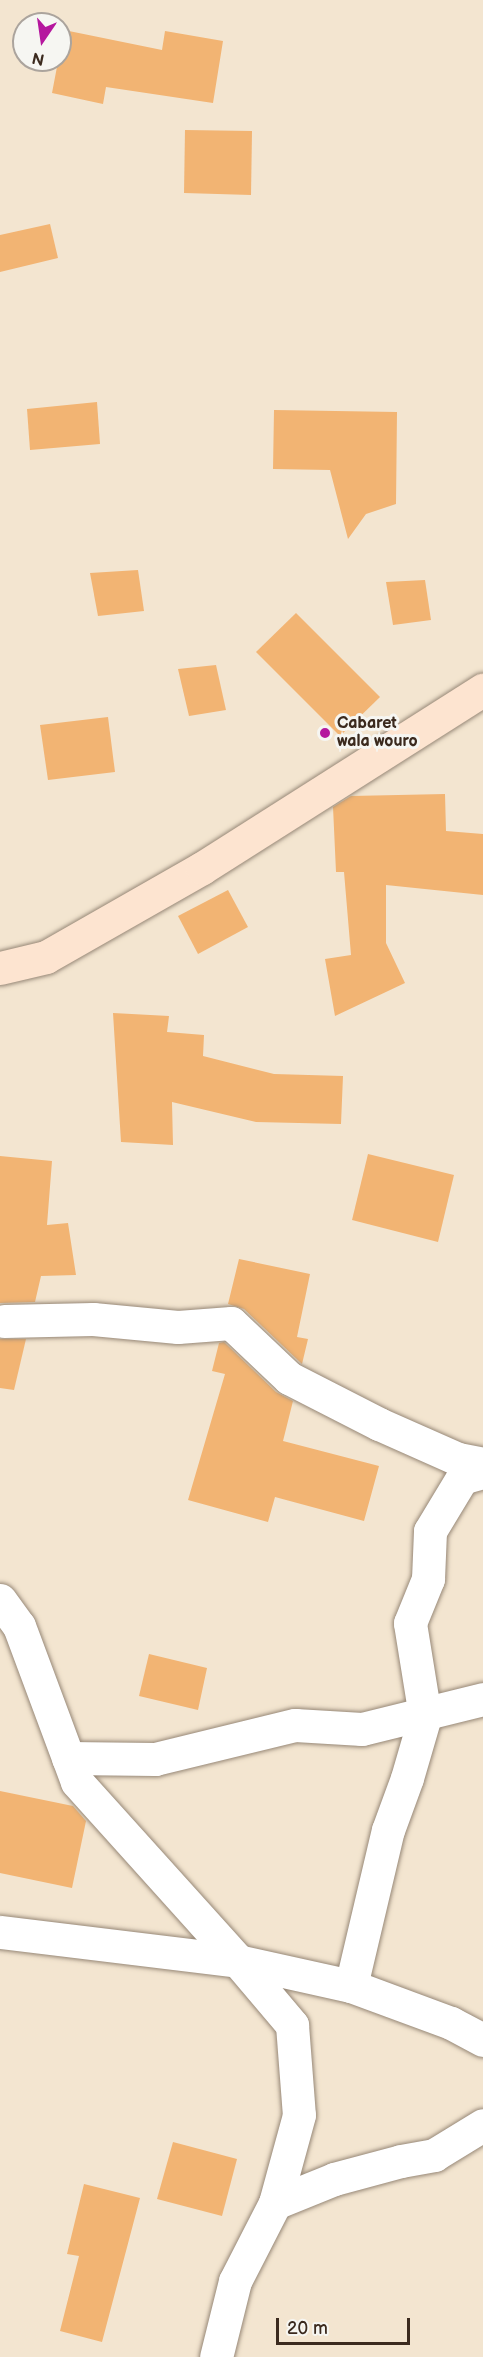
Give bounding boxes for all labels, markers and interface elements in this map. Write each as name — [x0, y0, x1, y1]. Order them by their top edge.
north arrow — [12, 12, 72, 72]
text: N — [30, 47, 46, 69]
place label: Cabaret wala wouro — [337, 714, 418, 752]
marker: Cabaret wala wouro — [318, 726, 332, 740]
scale bar — [279, 2306, 412, 2344]
text: 20 m — [287, 2318, 328, 2339]

